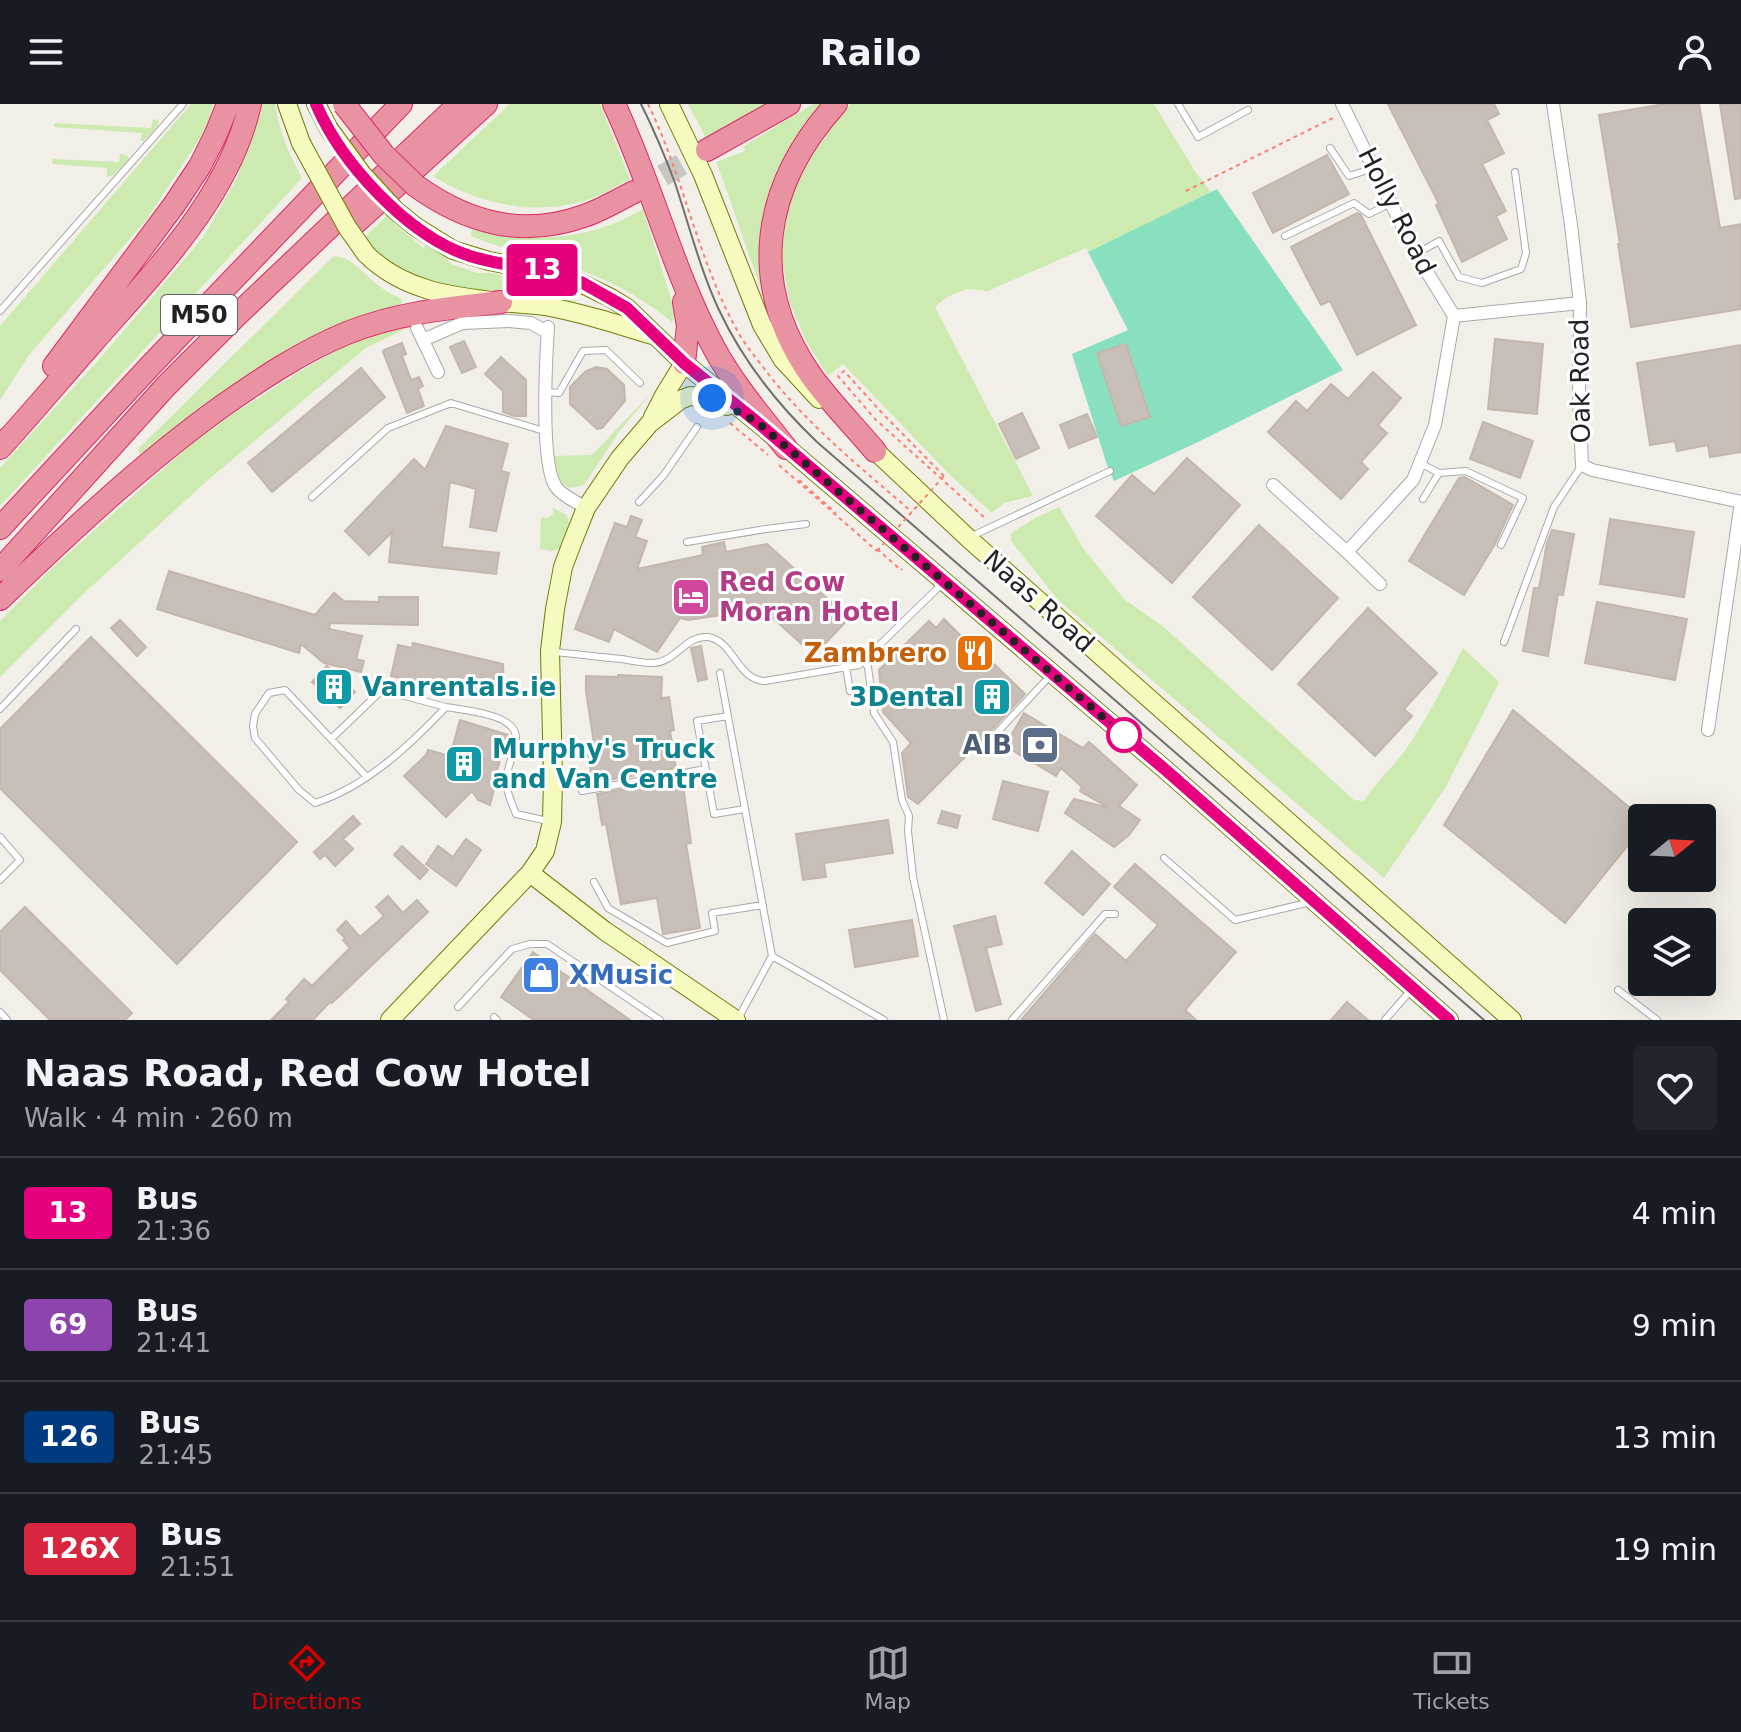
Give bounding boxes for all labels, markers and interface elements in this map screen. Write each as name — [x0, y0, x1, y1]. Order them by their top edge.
icon: menu — [24, 30, 68, 74]
icon: person — [1673, 30, 1717, 74]
text: Railo — [820, 32, 921, 73]
street label: Holly Road — [1352, 142, 1442, 280]
line badge: 13 — [506, 244, 578, 296]
text: 13 — [523, 253, 561, 286]
road number: M50 — [161, 295, 237, 335]
street label: Oak Road — [1564, 318, 1596, 444]
your location — [692, 378, 732, 418]
street label: Naas Road — [978, 544, 1100, 658]
place label: Red Cow Moran Hotel — [719, 567, 899, 627]
hotel icon: Red Cow Moran Hotel — [670, 576, 712, 618]
restaurant icon: Zambrero — [954, 632, 996, 674]
place label: Zambrero — [804, 638, 947, 668]
building icon: Vanrentals.ie — [313, 666, 355, 708]
place label: Vanrentals.ie — [362, 672, 557, 702]
building icon: 3Dental — [971, 676, 1013, 718]
place label: 3Dental — [849, 682, 964, 712]
unlabelled marker — [1107, 718, 1141, 752]
bank icon: AIB — [1019, 724, 1061, 766]
place label: AIB — [962, 730, 1012, 760]
place label: Murphy's Truck and Van Centre — [492, 734, 718, 794]
building icon: Murphy's Truck and Van Centre — [443, 743, 485, 785]
north arrow — [1628, 804, 1716, 892]
map controls — [1628, 804, 1716, 996]
button: layers — [1628, 908, 1716, 996]
shop icon: XMusic — [520, 954, 562, 996]
place label: XMusic — [569, 960, 673, 990]
button: heart — [1633, 1046, 1717, 1130]
text: Naas Road, Red Cow Hotel — [24, 1051, 591, 1095]
text: Walk · 4 min · 260 m — [24, 1103, 293, 1133]
text: Bus — [136, 1181, 198, 1216]
text: 13 — [49, 1196, 87, 1229]
text: 4 min — [1632, 1196, 1717, 1231]
text: 21:36 — [136, 1216, 211, 1246]
text: Bus — [136, 1293, 198, 1328]
text: 69 — [49, 1308, 87, 1341]
text: 9 min — [1632, 1308, 1717, 1343]
text: 21:41 — [136, 1328, 211, 1358]
text: Bus — [138, 1405, 201, 1440]
text: 126 — [40, 1420, 98, 1453]
text: 13 min — [1613, 1420, 1717, 1455]
text: 21:45 — [138, 1440, 213, 1470]
text: Bus — [160, 1517, 222, 1552]
text: 126X — [40, 1532, 120, 1565]
text: 19 min — [1613, 1532, 1717, 1567]
text: 21:51 — [160, 1552, 235, 1582]
tab: Directions — [251, 1641, 362, 1714]
tab: Map — [864, 1641, 911, 1714]
tab: Tickets — [1413, 1641, 1490, 1714]

